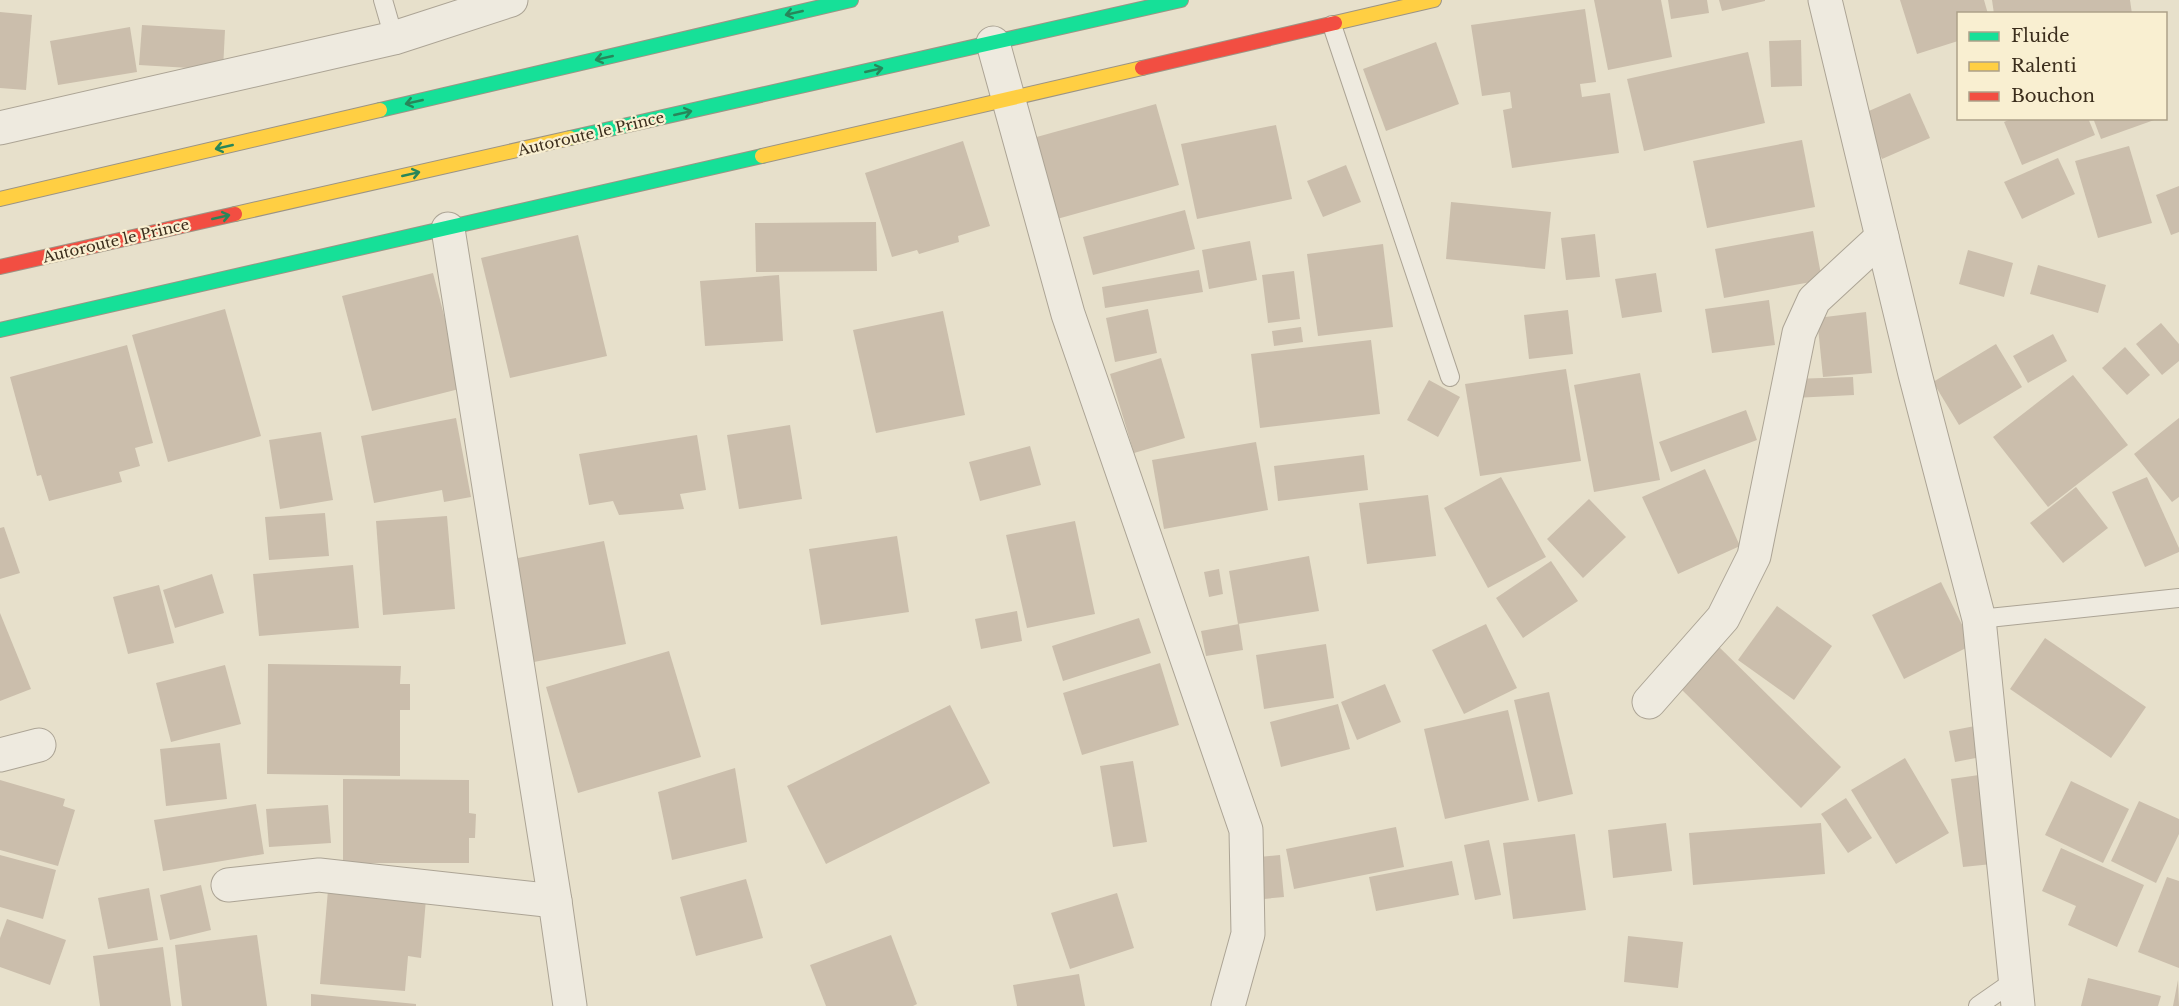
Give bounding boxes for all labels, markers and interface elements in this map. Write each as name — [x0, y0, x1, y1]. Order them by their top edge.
one-way arrow — [785, 8, 804, 20]
legend — [1957, 12, 2167, 120]
text: Fluide — [2011, 25, 2070, 47]
one-way arrow — [595, 52, 614, 64]
text: Ralenti — [2011, 55, 2077, 77]
one-way arrow — [863, 64, 883, 75]
text: Bouchon — [2011, 85, 2095, 107]
one-way arrow — [405, 97, 424, 109]
street label: Autoroute le Prince — [515, 107, 666, 160]
one-way arrow — [673, 107, 693, 118]
one-way arrow — [215, 141, 234, 153]
one-way arrow — [401, 168, 420, 180]
one-way arrow — [211, 211, 230, 223]
street label: Autoroute le Prince — [40, 214, 191, 267]

